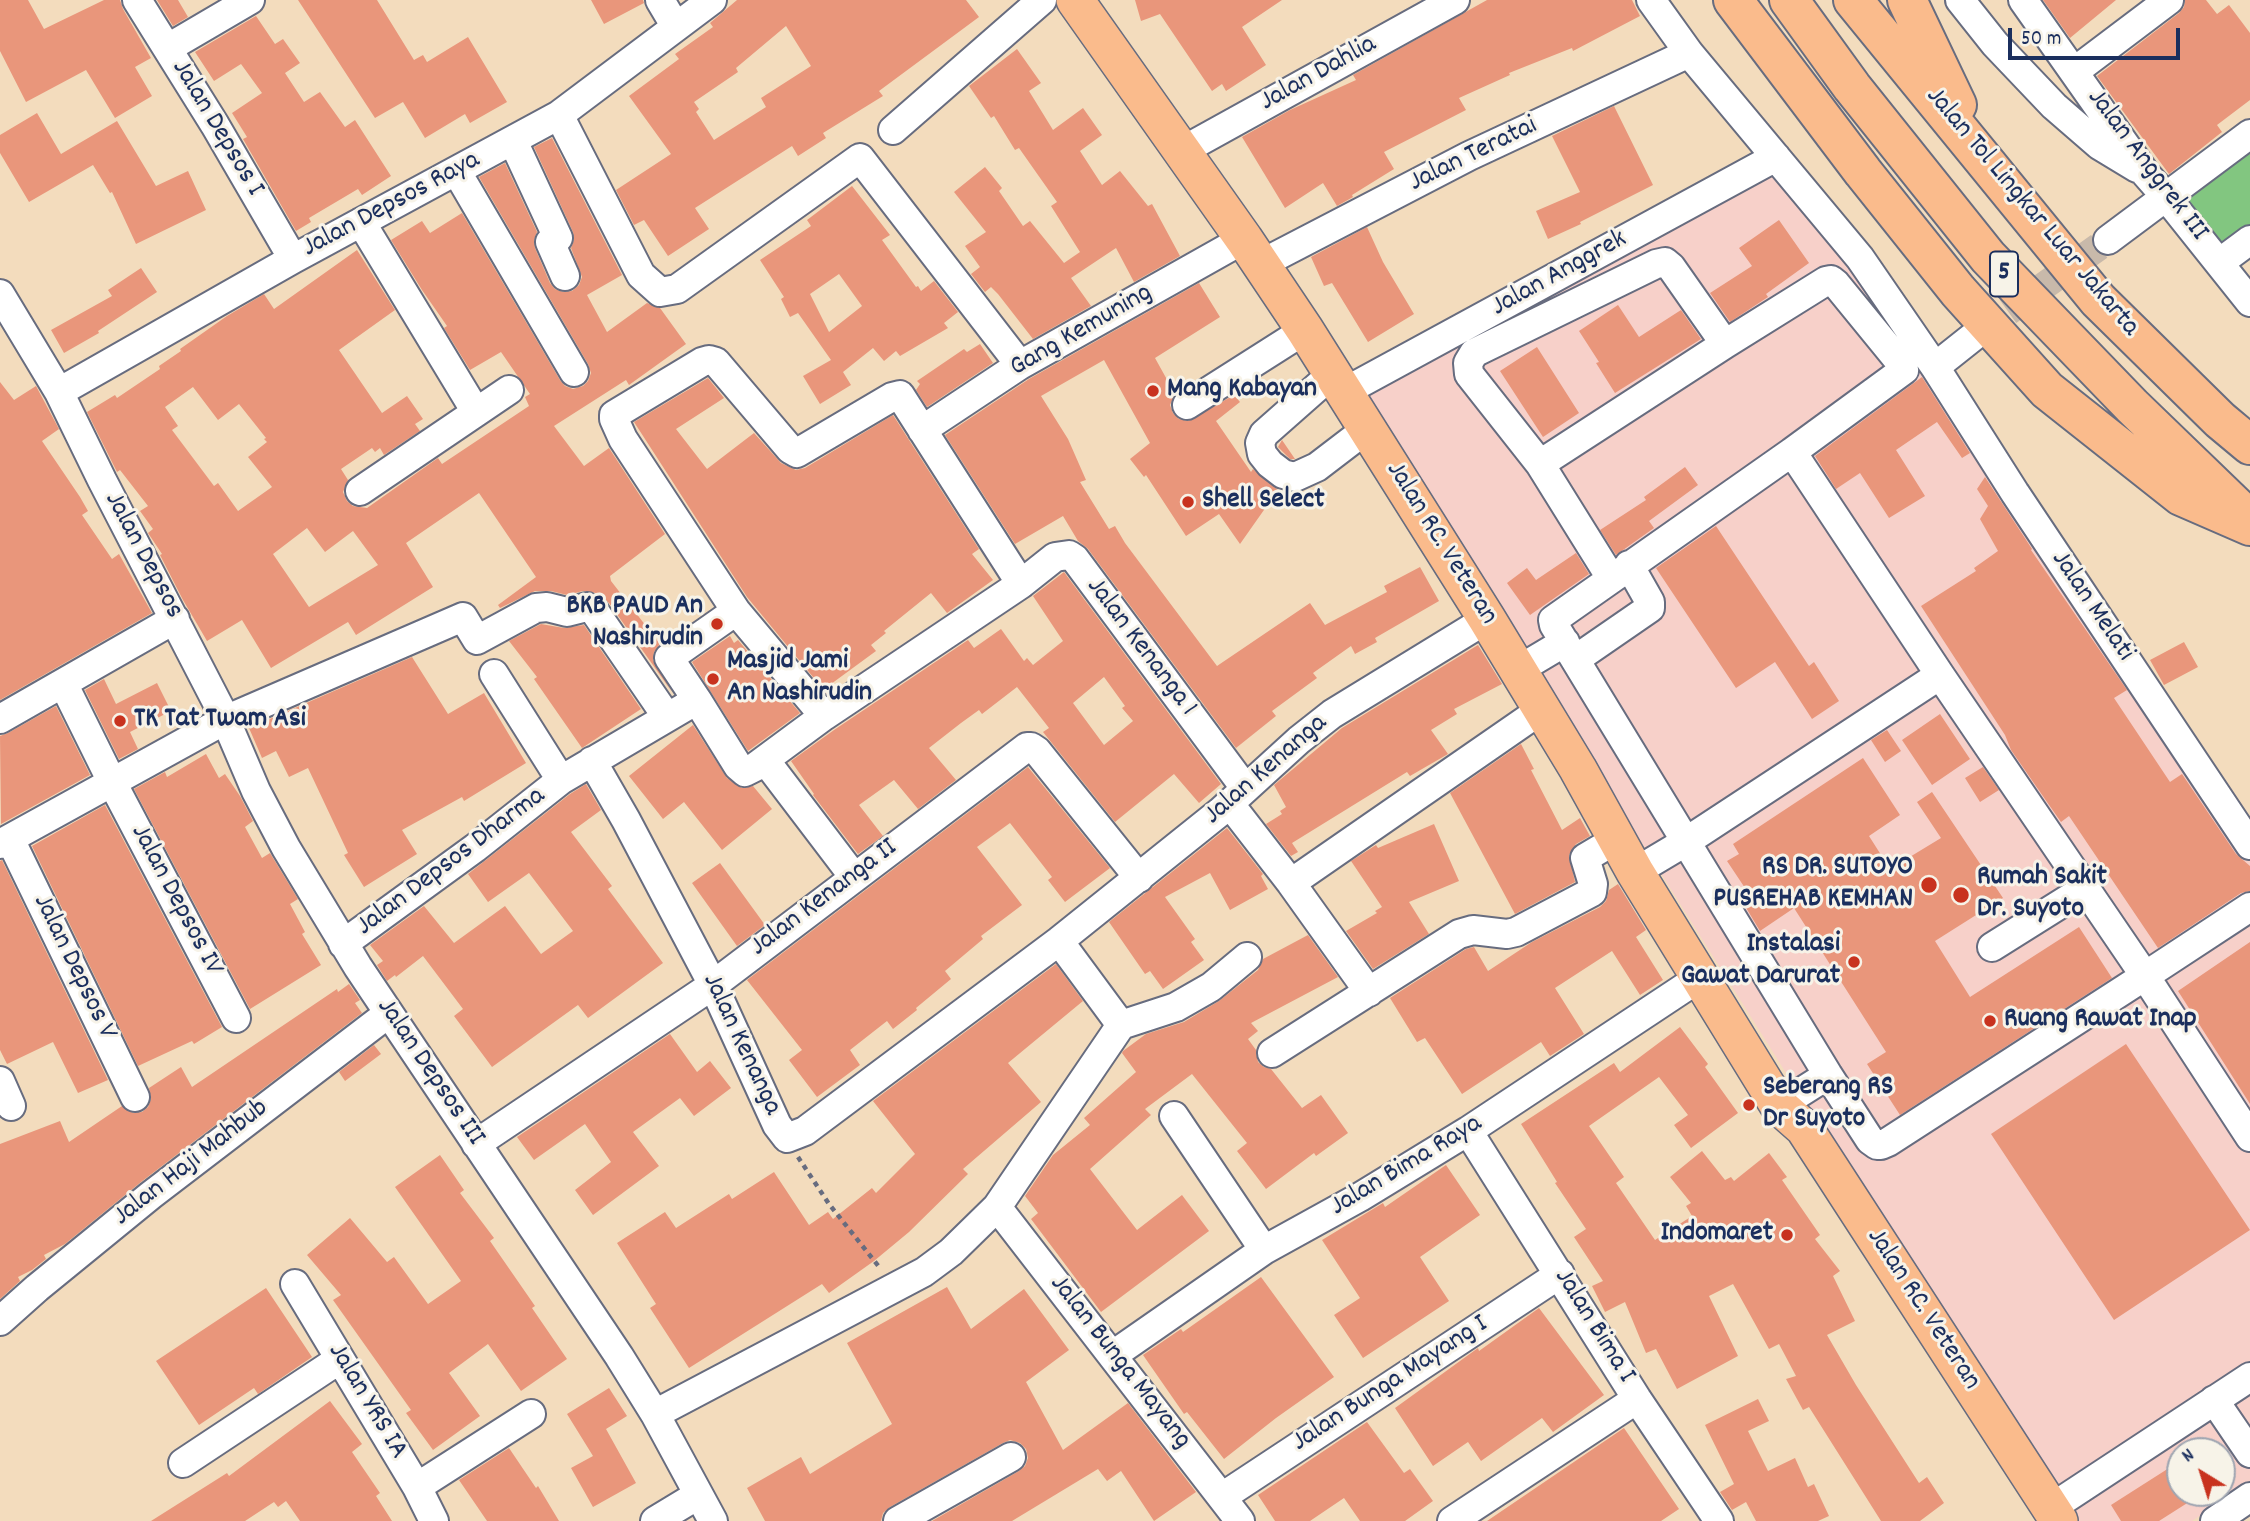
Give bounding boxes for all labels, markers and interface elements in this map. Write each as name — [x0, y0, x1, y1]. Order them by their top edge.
scale bar — [2012, 14, 2184, 58]
text: 50 m — [2021, 25, 2061, 55]
street label: Jalan Dahlia — [1255, 29, 1383, 121]
street label: Jalan Depsos I — [162, 55, 270, 203]
street label: Jalan Tol Lingkar Luar Jakarta — [1917, 82, 2145, 344]
street label: Jalan Anggrek III — [2078, 83, 2214, 249]
street label: Jalan Teratai — [1405, 111, 1543, 201]
street label: Jalan Depsos Raya — [298, 145, 486, 267]
street label: Jalan Anggrek — [1487, 224, 1633, 326]
road number: 5 — [1990, 252, 2018, 296]
street label: Gang Kemuning — [1005, 278, 1159, 386]
place label: Mang Kabayan — [1167, 374, 1317, 408]
marker: Mang Kabayan — [1145, 383, 1161, 399]
street label: Jalan RC. Veteran — [1376, 456, 1504, 632]
place label: Shell Select — [1202, 485, 1324, 519]
street label: Jalan Depsos — [95, 487, 189, 625]
marker: Shell Select — [1180, 494, 1196, 510]
street label: Jalan Melati — [2042, 545, 2140, 669]
street label: Jalan Kenanga 1 — [1077, 572, 1203, 724]
place label: BKB PAUD An Nashirudin — [567, 591, 703, 657]
marker: BKB PAUD An Nashirudin — [709, 616, 725, 632]
place label: Masjid Jami An Nashirudin — [727, 646, 872, 712]
marker: Masjid Jami An Nashirudin — [705, 671, 721, 687]
place label: TK Tat Twam Asi — [134, 704, 306, 738]
street label: Jalan Kenanga — [1199, 708, 1335, 834]
marker: TK Tat Twam Asi — [112, 713, 128, 729]
street label: Jalan Depsos Dharma — [351, 781, 553, 945]
street label: Jalan Depsos IV — [121, 820, 229, 982]
street label: Jalan Kenanga II — [745, 833, 905, 965]
place label: RS DR. SUTOYO PUSREHAB KEMHAN — [1713, 852, 1913, 918]
place label: Rumah Sakit Dr. Suyoto — [1977, 862, 2107, 928]
marker: RS DR. SUTOYO PUSREHAB KEMHAN — [1919, 875, 1939, 895]
marker: Rumah Sakit Dr. Suyoto — [1951, 885, 1971, 905]
street label: Jalan Depsos V — [23, 890, 123, 1046]
place label: Instalasi Gawat Darurat — [1681, 929, 1840, 995]
marker: Instalasi Gawat Darurat — [1846, 954, 1862, 970]
street label: Jalan Kenanga — [693, 969, 787, 1121]
street label: Jalan Depsos III — [367, 993, 491, 1153]
place label: Ruang Rawat Inap — [2004, 1004, 2197, 1038]
marker: Ruang Rawat Inap — [1982, 1013, 1998, 1029]
place label: Seberang RS Dr Suyoto — [1763, 1072, 1893, 1138]
street label: Jalan Haji Mahbub — [108, 1093, 276, 1235]
marker: Seberang RS Dr Suyoto — [1741, 1097, 1757, 1113]
street label: Jalan Bima Raya — [1325, 1109, 1489, 1225]
place label: Indomaret — [1660, 1218, 1773, 1252]
street label: Jalan RC. Veteran — [1857, 1223, 1987, 1397]
marker: Indomaret — [1779, 1227, 1795, 1243]
street label: Jalan Bima I — [1545, 1264, 1641, 1390]
street label: Jalan Bunga Mayang — [1041, 1269, 1197, 1457]
street label: Jalan Bunga Mayang I — [1287, 1309, 1495, 1461]
street label: Jalan YRS IA — [318, 1338, 414, 1466]
north arrow — [2166, 1437, 2236, 1507]
text: N — [2177, 1443, 2201, 1470]

